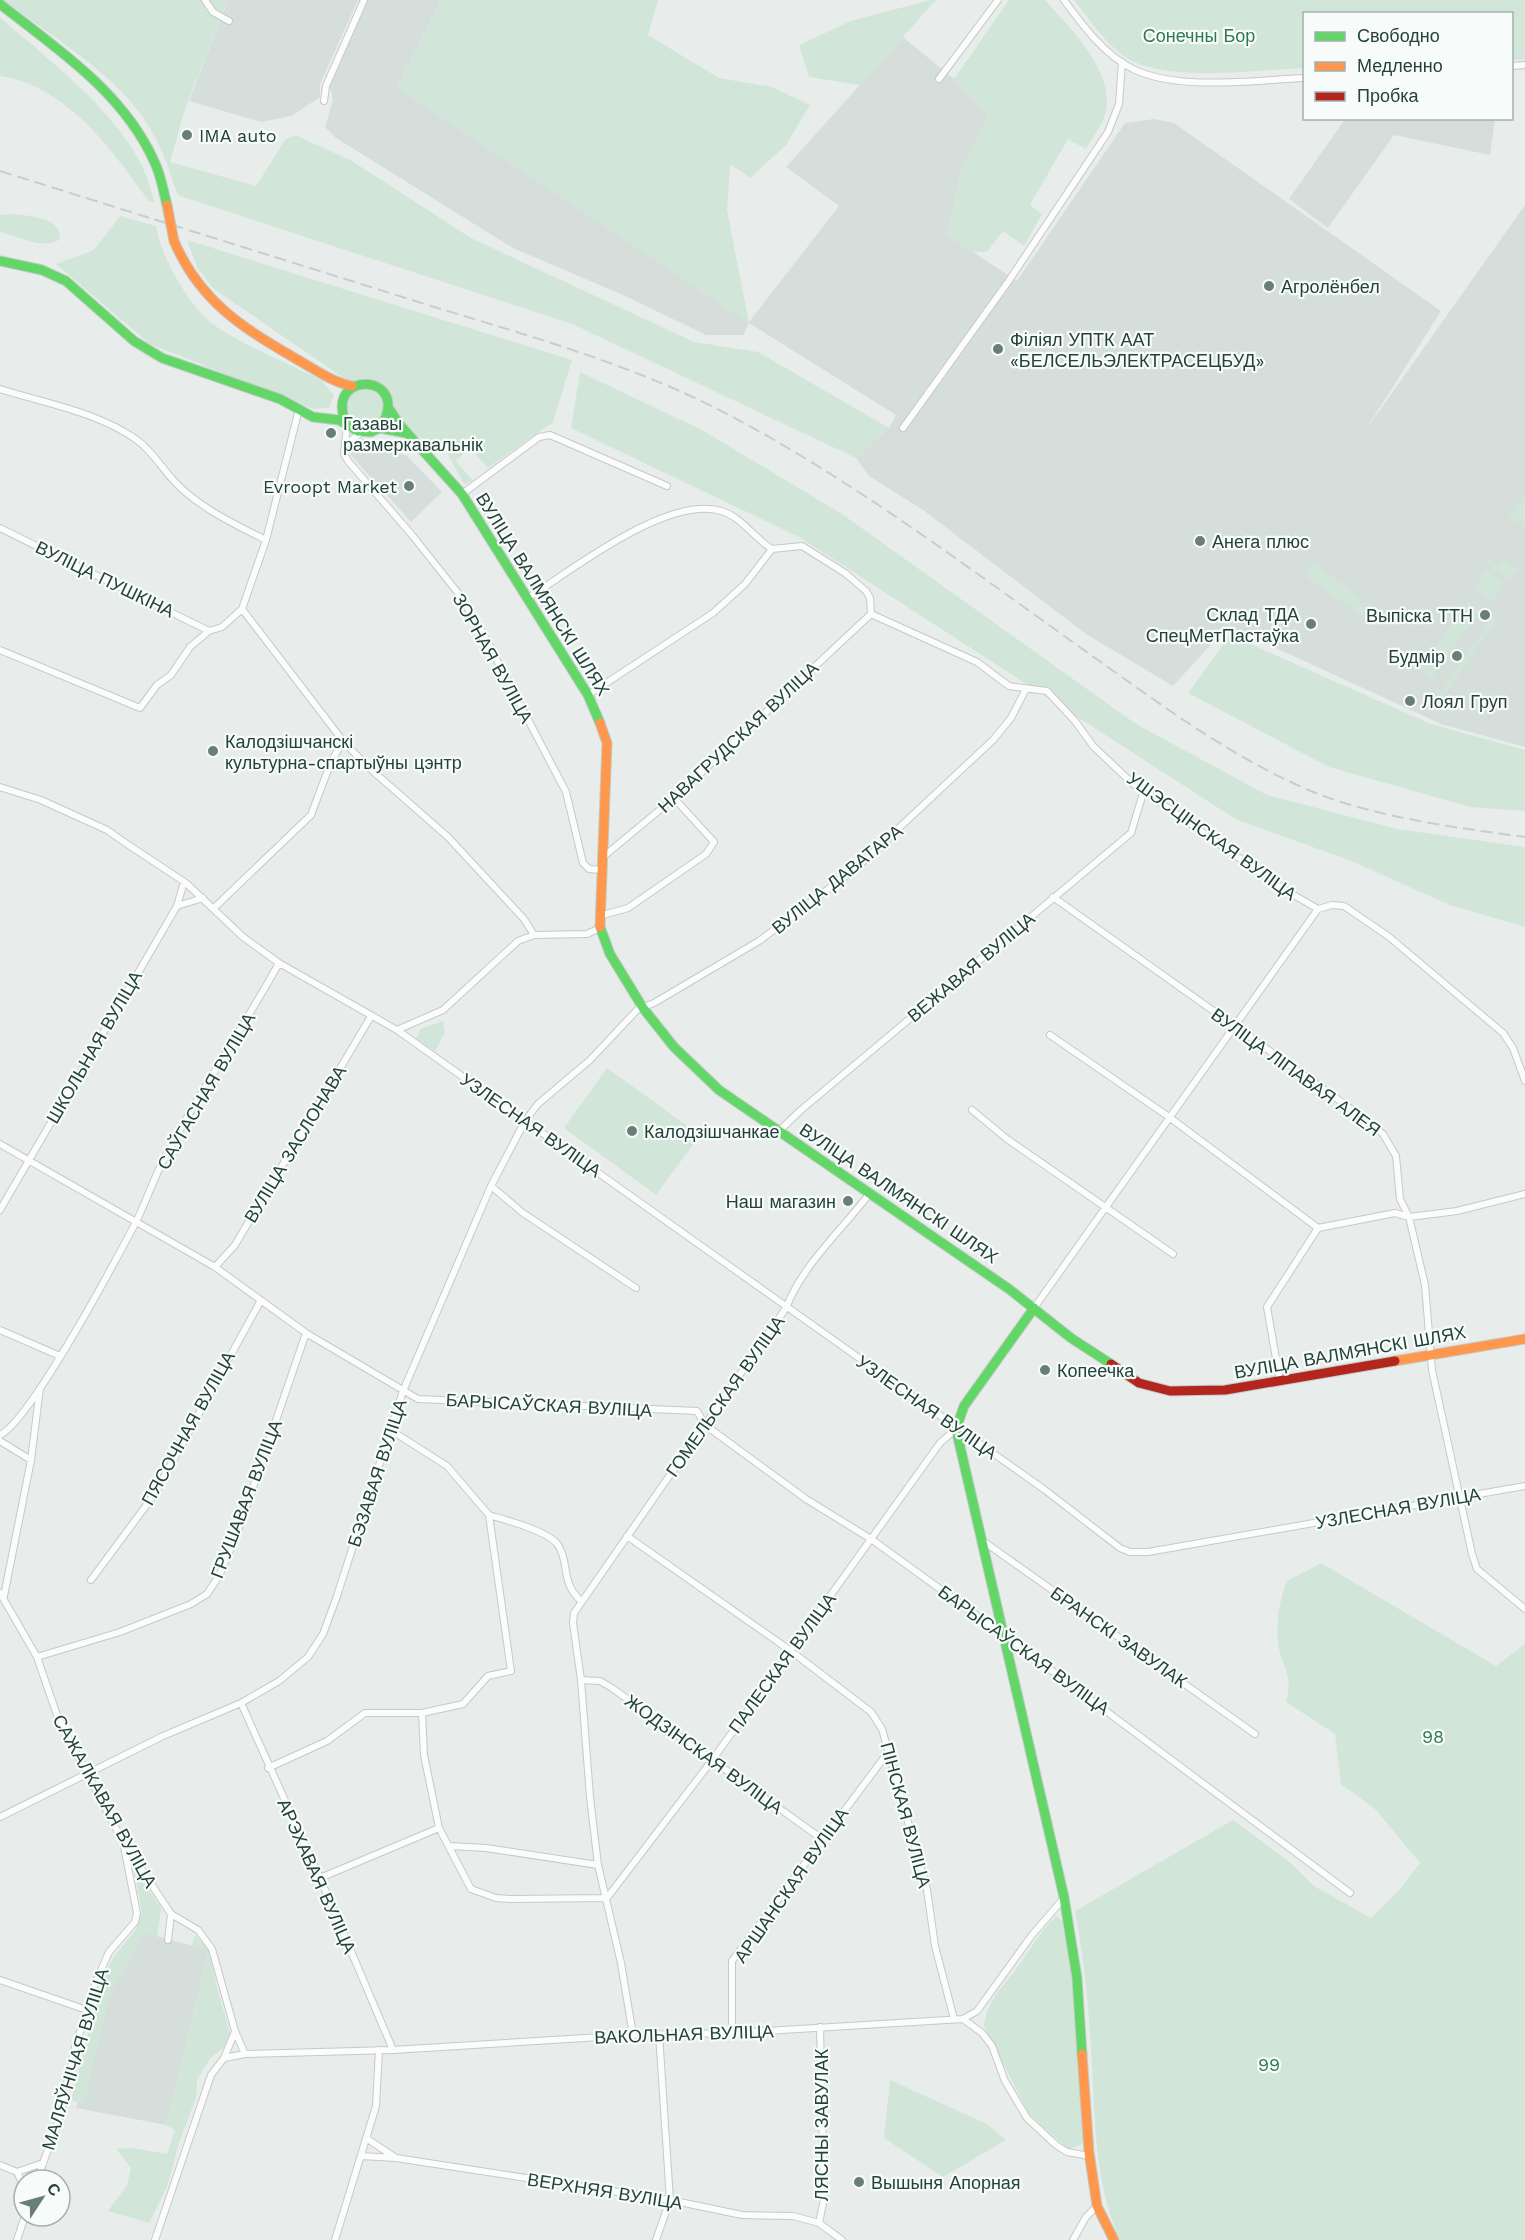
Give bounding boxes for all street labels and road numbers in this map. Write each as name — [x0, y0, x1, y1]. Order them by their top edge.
street label: ВУЛІЦА ВАЛМЯНСКІ ШЛЯХ — [472, 489, 614, 699]
street label: ВУЛІЦА ПУШКІНА — [32, 536, 178, 622]
street label: ЗОРНАЯ ВУЛІЦА — [449, 589, 537, 727]
street label: НАВАГРУДСКАЯ ВУЛІЦА — [653, 657, 823, 817]
street label: УШЭСЦІНСКАЯ ВУЛІЦА — [1123, 767, 1301, 905]
street label: ВУЛІЦА ДАВАТАРА — [767, 820, 907, 938]
street label: ВЕЖАВАЯ ВУЛІЦА — [903, 908, 1039, 1026]
street label: ШКОЛЬНАЯ ВУЛІЦА — [42, 967, 146, 1127]
street label: ВУЛІЦА ЛІПАВАЯ АЛЕЯ — [1207, 1004, 1385, 1140]
street label: САЎГАСНАЯ ВУЛІЦА — [152, 1009, 260, 1173]
street label: ВУЛІЦА ЗАСЛОНАВА — [240, 1062, 350, 1226]
street label: УЗЛЕСНАЯ ВУЛІЦА — [457, 1068, 605, 1182]
street label: ВУЛІЦА ВАЛМЯНСКІ ШЛЯХ — [796, 1119, 1002, 1267]
street label: ГОМЕЛЬСКАЯ ВУЛІЦА — [661, 1311, 789, 1481]
street label: ВУЛІЦА ВАЛМЯНСКІ ШЛЯХ — [1232, 1321, 1468, 1383]
street label: ПЯСОЧНАЯ ВУЛІЦА — [137, 1347, 239, 1509]
street label: УЗЛЕСНАЯ ВУЛІЦА — [853, 1350, 1001, 1464]
street label: БАРЫСАЎСКАЯ ВУЛІЦА — [445, 1389, 653, 1421]
street label: БЭЗАВАЯ ВУЛІЦА — [343, 1396, 411, 1550]
street label: ГРУШАВАЯ ВУЛІЦА — [206, 1417, 286, 1581]
street label: УЗЛЕСНАЯ ВУЛІЦА — [1314, 1483, 1482, 1533]
street label: БАРЫСАЎСКАЯ ВУЛІЦА — [934, 1581, 1114, 1719]
street label: БРАНСКІ ЗАВУЛАК — [1047, 1582, 1192, 1692]
street label: ПАЛЕСКАЯ ВУЛІЦА — [724, 1589, 840, 1737]
street label: ЖОДЗІНСКАЯ ВУЛІЦА — [621, 1690, 787, 1818]
street label: САЖАЛКАВАЯ ВУЛІЦА — [49, 1711, 161, 1891]
street label: ПІНСКАЯ ВУЛІЦА — [876, 1740, 936, 1890]
street label: АРЭХАВАЯ ВУЛІЦА — [273, 1795, 361, 1957]
street label: АРШАНСКАЯ ВУЛІЦА — [729, 1803, 853, 1967]
street label: МАЛЯЎНІЧАЯ ВУЛІЦА — [37, 1965, 113, 2153]
street label: ВАКОЛЬНАЯ ВУЛІЦА — [594, 2020, 774, 2048]
street label: ЛЯСНЫ ЗАВУЛАК — [811, 2048, 832, 2201]
street label: ВЕРХНЯЯ ВУЛІЦА — [526, 2168, 684, 2214]

